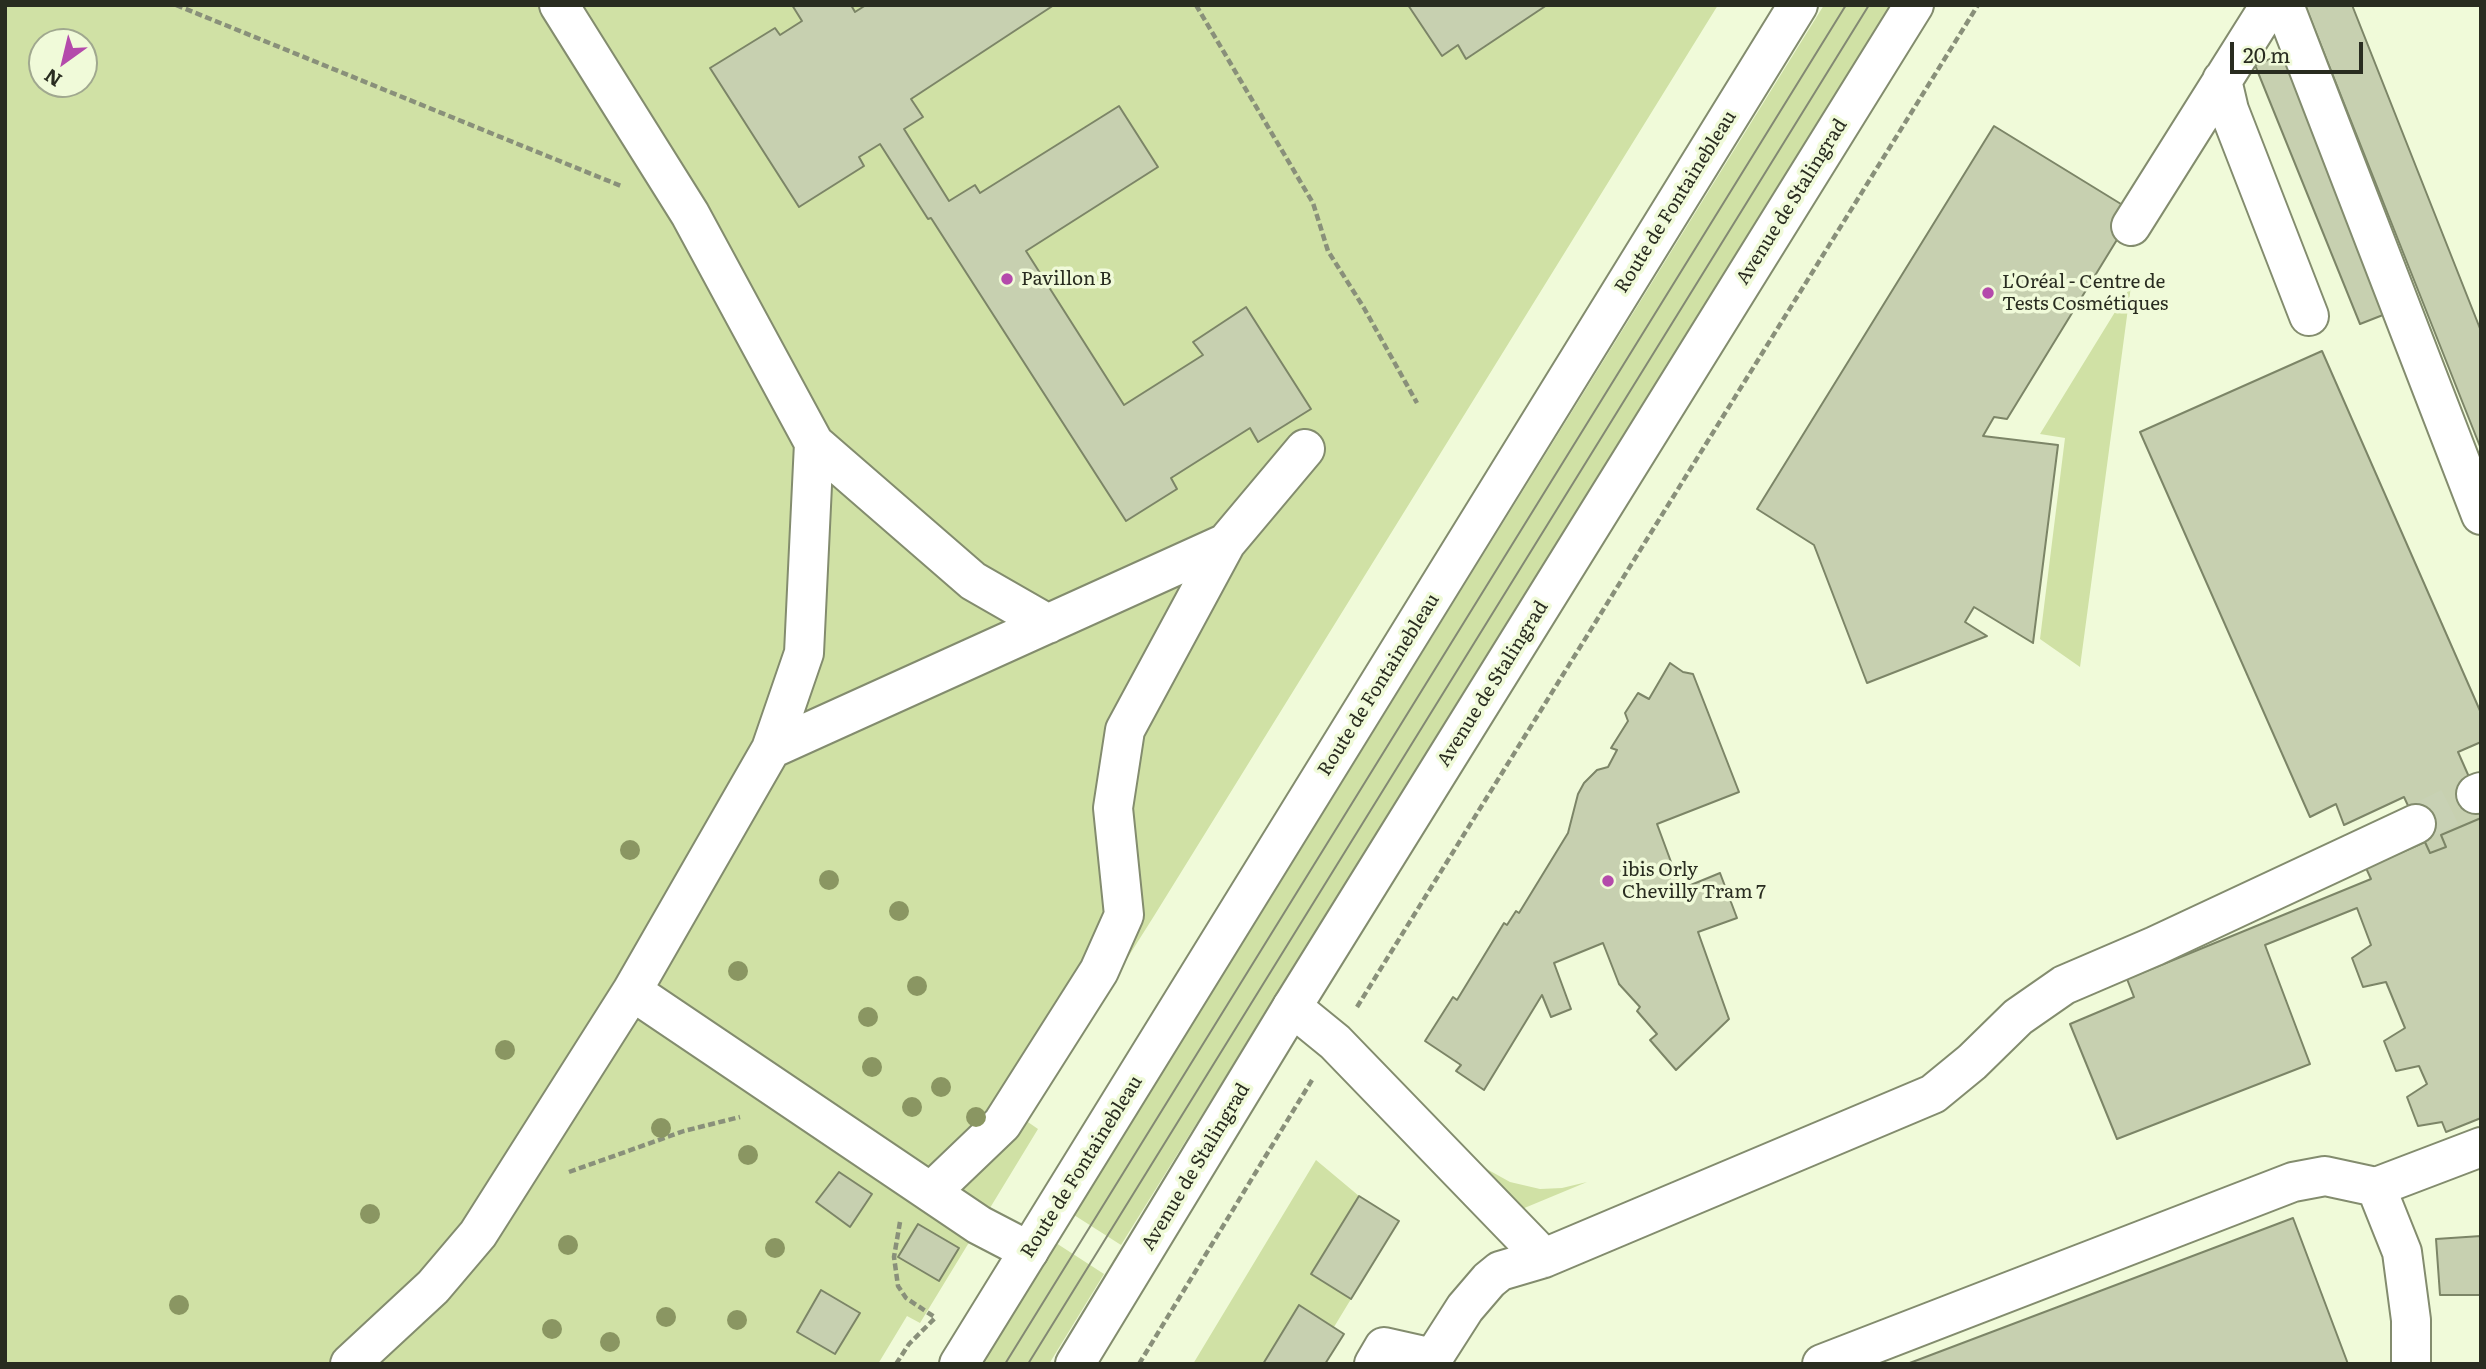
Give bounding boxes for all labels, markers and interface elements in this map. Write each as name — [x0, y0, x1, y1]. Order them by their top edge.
north arrow — [28, 28, 98, 98]
scale bar — [2234, 28, 2367, 72]
text: 20 m — [2243, 38, 2290, 69]
text: N — [38, 63, 67, 95]
street label: Route de Fontainebleau — [1610, 107, 1742, 297]
street label: Avenue de Stalingrad — [1732, 115, 1852, 289]
place label: Pavillon B — [1021, 268, 1112, 290]
marker: Pavillon B — [999, 271, 1015, 287]
place label: L'Oréal - Centre de Tests Cosmétiques — [2002, 271, 2168, 315]
marker: L'Oréal - Centre de Tests Cosmétiques — [1980, 285, 1996, 301]
street label: Route de Fontainebleau — [1313, 590, 1445, 780]
street label: Avenue de Stalingrad — [1433, 597, 1553, 771]
place label: ibis Orly Chevilly Tram 7 — [1622, 859, 1766, 903]
marker: ibis Orly Chevilly Tram 7 — [1600, 873, 1616, 889]
street label: Route de Fontainebleau — [1016, 1072, 1148, 1262]
street label: Avenue de Stalingrad — [1137, 1079, 1255, 1255]

